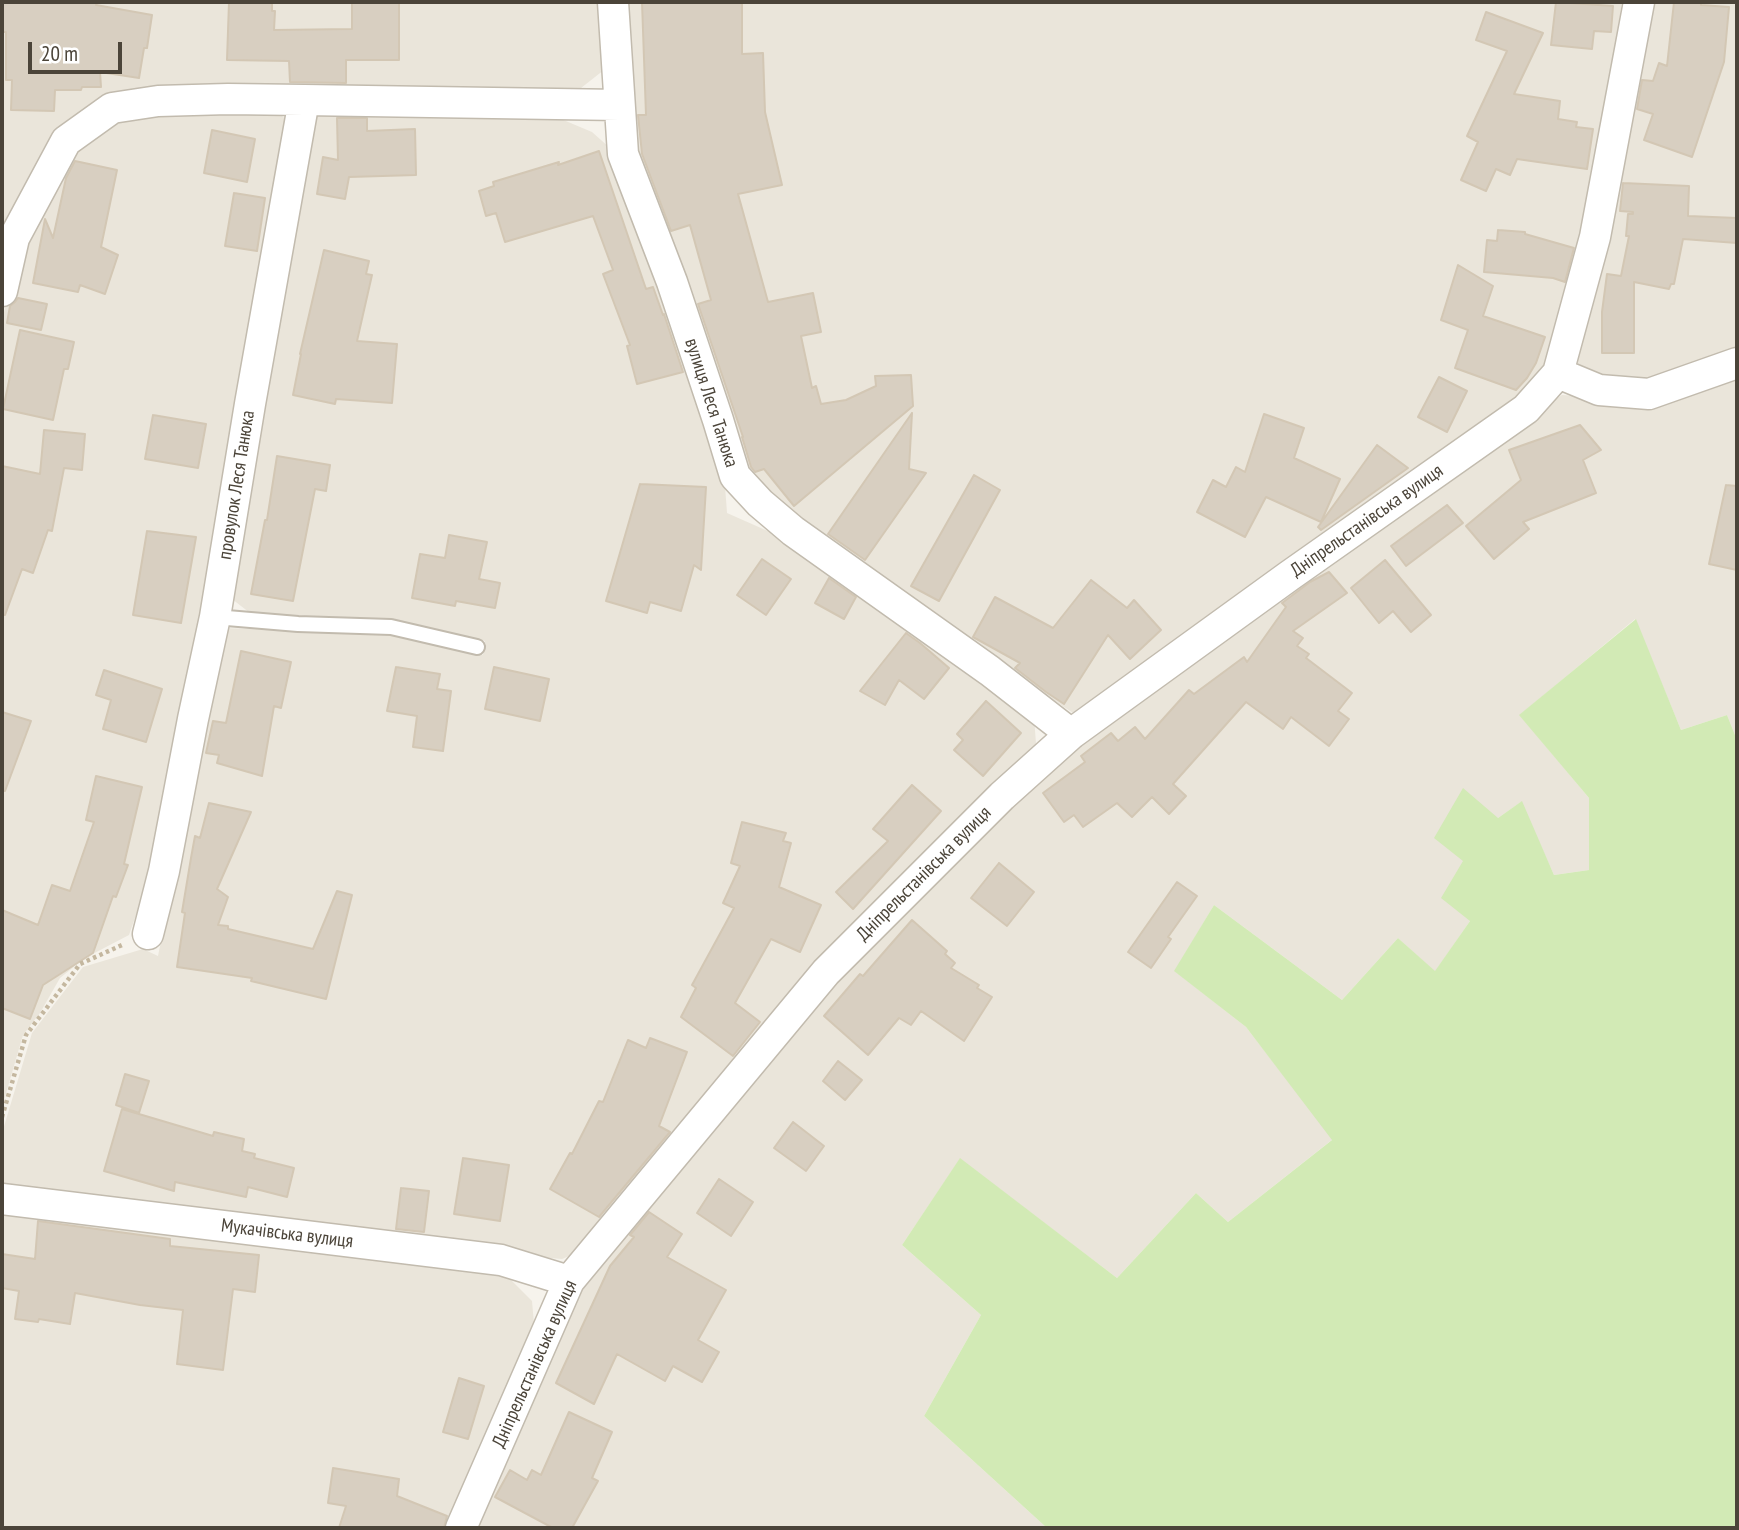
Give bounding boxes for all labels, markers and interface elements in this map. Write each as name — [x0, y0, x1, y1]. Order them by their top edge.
scale bar — [32, 28, 126, 72]
text: 20 m — [41, 40, 78, 67]
street label: вулиця Леся Танюка — [679, 336, 743, 470]
street label: провулок Леся Танюка — [214, 409, 260, 561]
street label: Дніпрельстанівська вулиця — [1286, 460, 1448, 582]
street label: Дніпрельстанівська вулиця — [852, 802, 996, 946]
street label: Мукачівська вулиця — [220, 1215, 354, 1253]
street label: Дніпрельстанівська вулиця — [488, 1277, 582, 1451]

